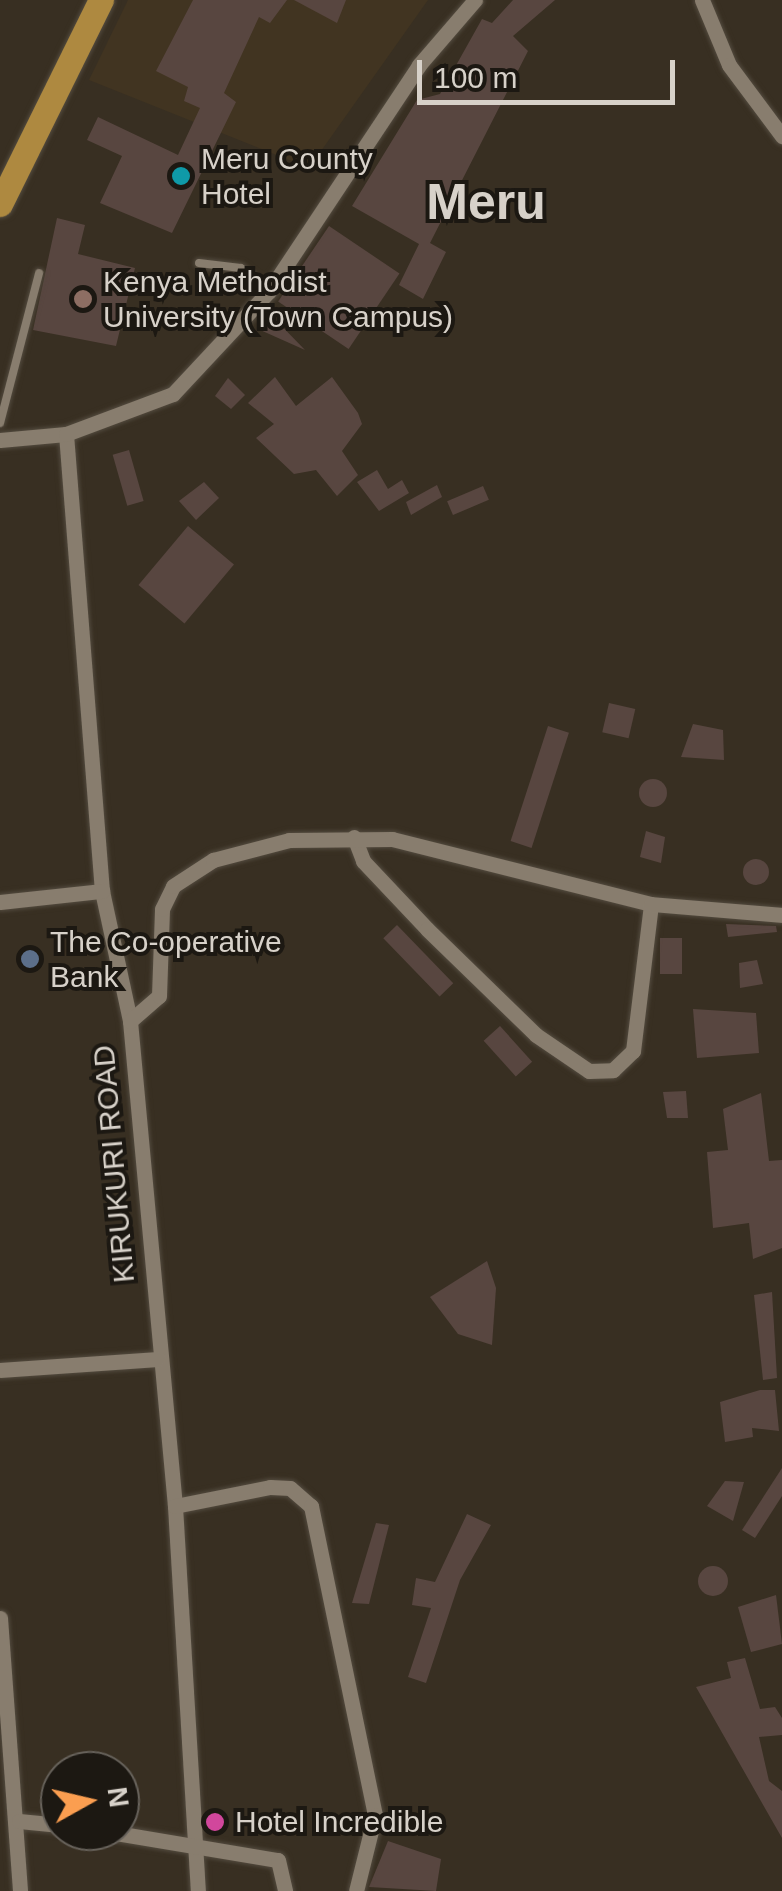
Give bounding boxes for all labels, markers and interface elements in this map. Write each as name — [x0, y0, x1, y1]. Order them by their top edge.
scale bar — [422, 40, 680, 102]
text: 100 m — [434, 61, 517, 94]
place label: Meru County Hotel — [201, 141, 373, 212]
marker: Meru County Hotel — [170, 165, 192, 187]
district label: Meru — [426, 173, 546, 233]
place label: Kenya Methodist University (Town Campus) — [103, 264, 453, 334]
marker: Kenya Methodist University (Town Campus) — [72, 288, 94, 310]
place label: The Co-operative Bank — [50, 924, 282, 994]
marker: The Co-operative Bank — [19, 948, 41, 970]
street label: KIRUKURI ROAD — [86, 1044, 142, 1284]
north arrow — [40, 1751, 140, 1851]
text: N — [101, 1785, 135, 1809]
place label: Hotel Incredible — [235, 1804, 443, 1840]
marker: Hotel Incredible — [204, 1811, 226, 1833]

